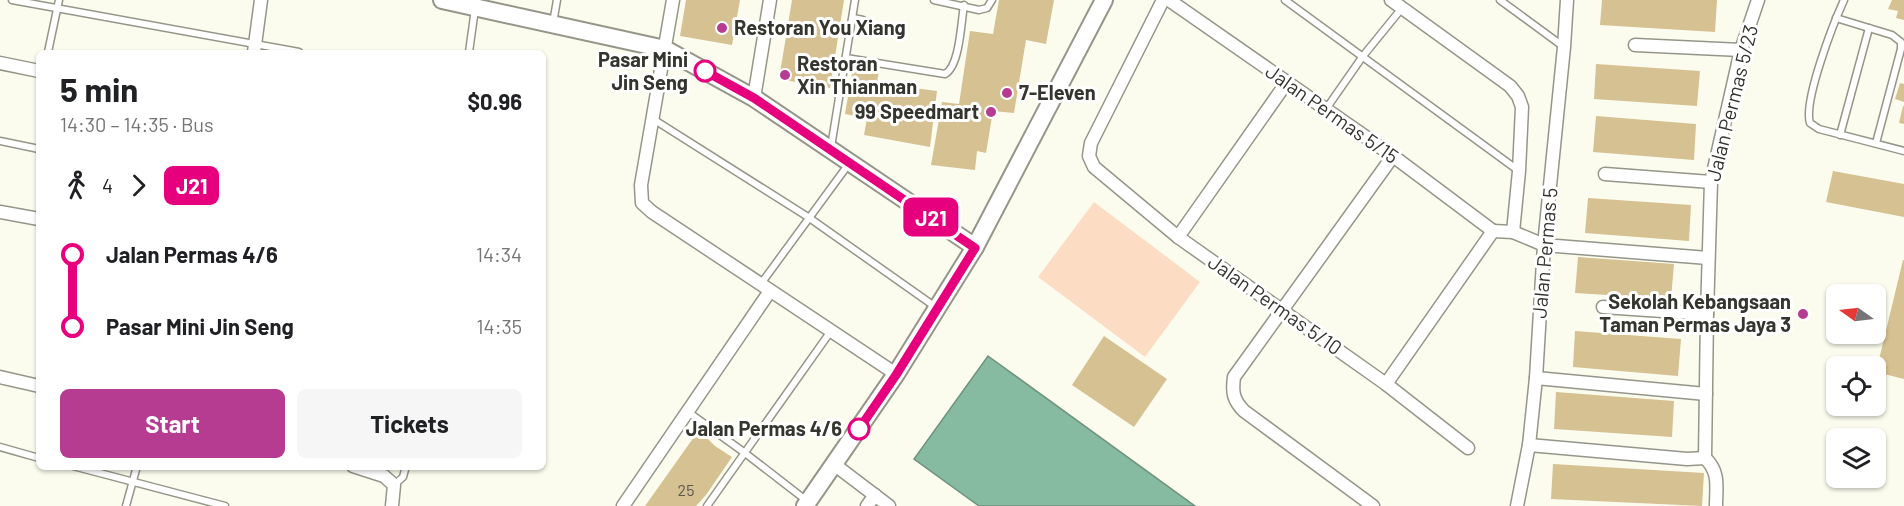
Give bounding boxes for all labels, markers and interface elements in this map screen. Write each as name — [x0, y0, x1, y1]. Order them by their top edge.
place label: Restoran You Xiang — [734, 15, 906, 39]
marker: Restoran You Xiang — [715, 21, 729, 35]
street label: Jalan Permas 5/23 — [1700, 22, 1762, 183]
place label: Pasar Mini Jin Seng — [598, 47, 688, 94]
place label: Restoran Xin Thianman — [797, 51, 917, 98]
street label: Jalan Permas 5/15 — [1261, 58, 1404, 168]
marker: Pasar Mini Jin Seng — [694, 60, 716, 82]
marker: Restoran Xin Thianman — [778, 68, 792, 82]
text: 5 min — [60, 69, 138, 109]
place label: 7-Eleven — [1019, 80, 1096, 104]
marker: 7-Eleven — [1000, 86, 1014, 100]
text: $0.96 — [467, 88, 522, 114]
place label: 99 Speedmart — [855, 99, 979, 123]
marker: 99 Speedmart — [984, 105, 998, 119]
text: 14:30 – 14:35 · Bus — [60, 112, 214, 136]
icon: walk — [60, 169, 93, 202]
icon: forward — [122, 169, 155, 202]
text: 4 — [102, 173, 113, 197]
text: J21 — [176, 173, 207, 198]
street label: Jalan Permas 5 — [1526, 186, 1562, 319]
line badge: J21 — [896, 198, 966, 236]
text: J21 — [915, 205, 947, 230]
text: Jalan Permas 4/6 — [106, 241, 278, 267]
text: 14:34 — [476, 242, 522, 266]
street label: Jalan Permas 5/10 — [1204, 249, 1347, 359]
north arrow — [1826, 284, 1886, 344]
map controls — [1826, 284, 1886, 488]
place label: Sekolah Kebangsaan Taman Permas Jaya 3 — [1599, 289, 1791, 336]
marker: Sekolah Kebangsaan Taman Permas Jaya 3 — [1796, 307, 1810, 321]
text: Pasar Mini Jin Seng — [106, 313, 294, 339]
text: 14:35 — [477, 314, 522, 338]
button: locate — [1826, 356, 1886, 416]
button: Start — [60, 389, 285, 458]
button: Tickets — [297, 389, 522, 458]
place label: Jalan Permas 4/6 — [686, 416, 842, 440]
marker: Jalan Permas 4/6 — [848, 418, 870, 440]
button: layers — [1826, 428, 1886, 488]
house number: 25 — [678, 480, 694, 499]

